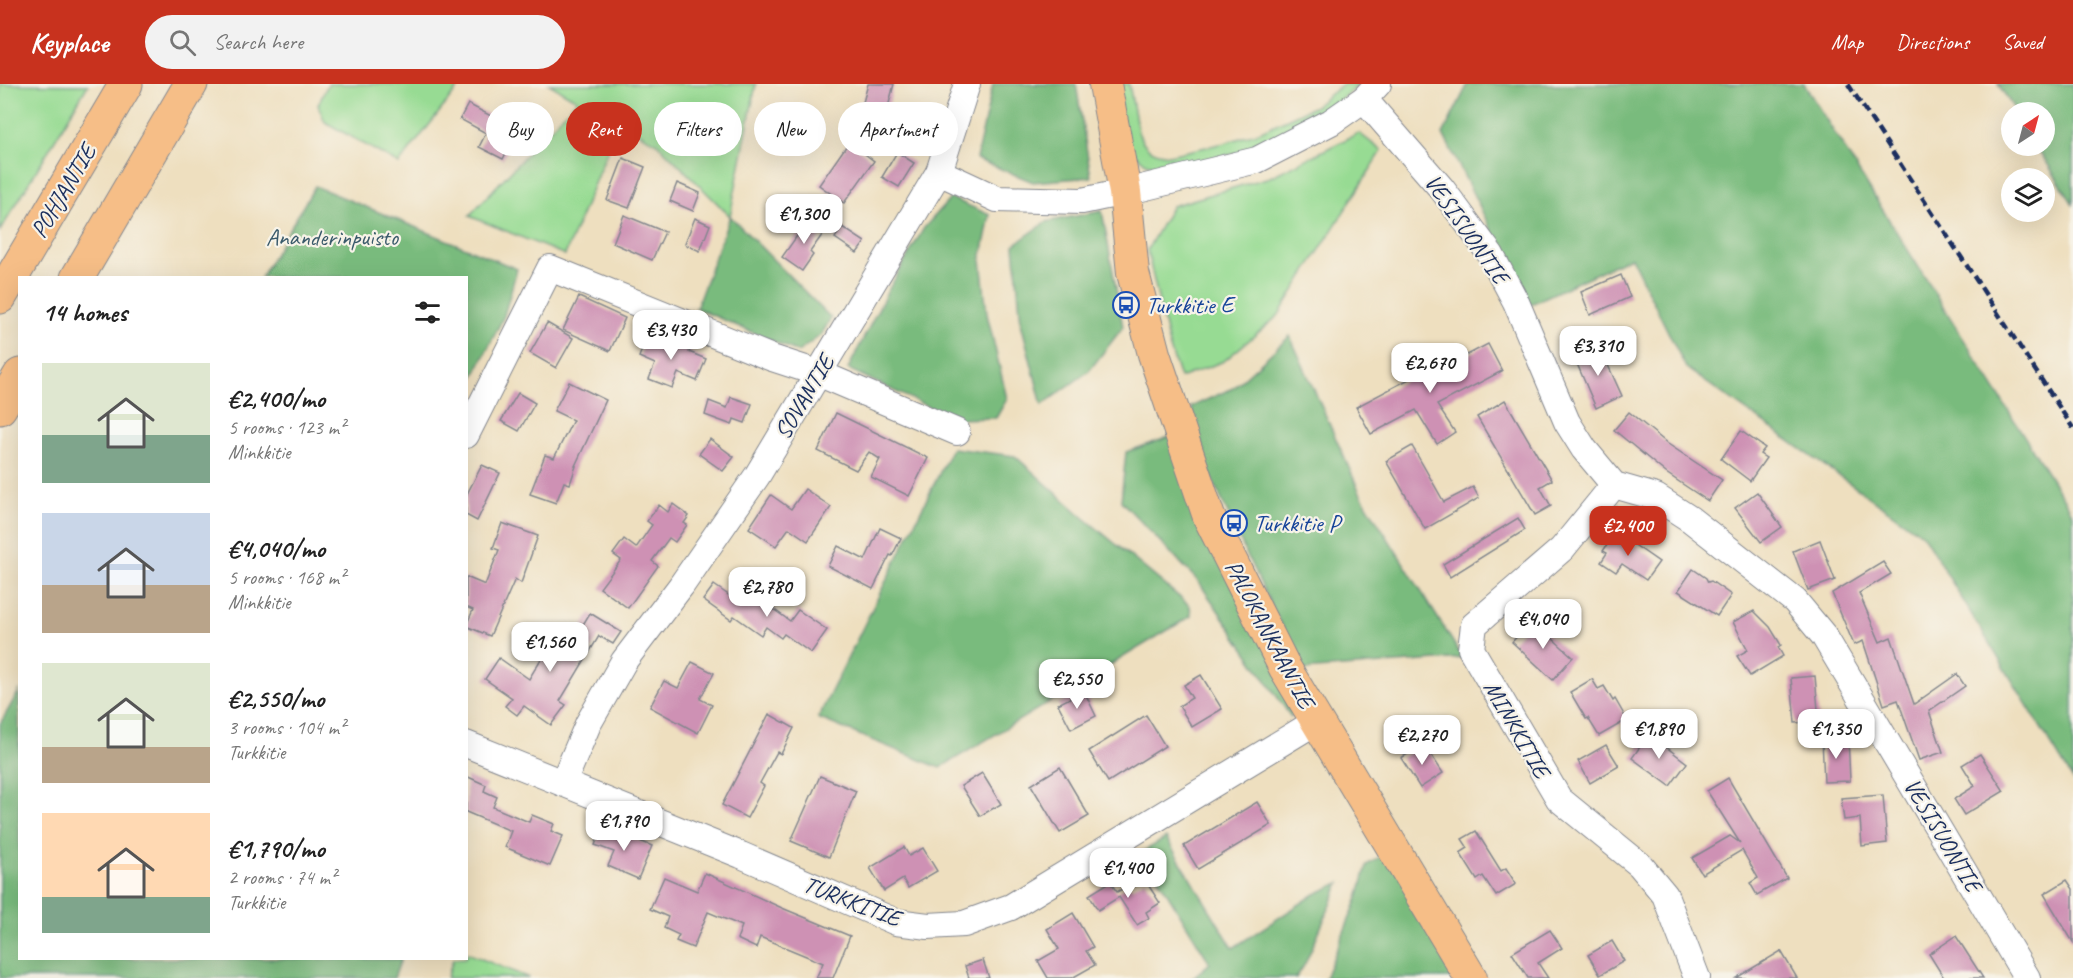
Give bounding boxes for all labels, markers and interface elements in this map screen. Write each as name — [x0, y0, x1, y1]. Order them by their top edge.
search box — [145, 15, 565, 69]
text: Keyplace — [30, 25, 109, 60]
icon: search — [166, 26, 199, 59]
text: Search here — [214, 28, 303, 56]
text: Map — [1831, 29, 1863, 55]
text: Directions — [1896, 29, 1969, 55]
text: Saved — [2002, 29, 2043, 55]
chip: Buy — [486, 102, 554, 156]
chip: Rent — [566, 102, 642, 156]
chip: Filters — [654, 102, 742, 156]
chip: New — [754, 102, 826, 156]
chip: Apartment — [838, 102, 958, 156]
north arrow — [2001, 102, 2055, 156]
map controls — [2001, 102, 2055, 222]
street label: POHJANTIE — [23, 136, 104, 243]
street label: VESISUONTIE — [1418, 168, 1517, 292]
button: layers — [2001, 168, 2055, 222]
pin: €1,300 — [755, 194, 853, 245]
text: €1,300 — [780, 201, 828, 226]
park label: Ananderinpuisto — [266, 222, 400, 252]
bus stop icon: Turkkitie E — [1111, 290, 1141, 320]
place label: Turkkitie E — [1146, 290, 1236, 320]
text: 14 homes — [42, 296, 127, 329]
icon: filters — [411, 296, 444, 329]
pin: €3,430 — [622, 310, 720, 361]
text: €3,430 — [647, 317, 695, 342]
pin: €3,310 — [1549, 326, 1647, 377]
text: €3,310 — [1574, 333, 1622, 358]
pin: €2,670 — [1381, 343, 1479, 394]
street label: SOVANTIE — [767, 347, 842, 445]
text: €2,670 — [1405, 350, 1455, 375]
text: €2,400/mo — [228, 382, 325, 415]
icon: home — [90, 387, 162, 459]
text: 5 rooms · 123 m² — [228, 415, 345, 440]
text: Minkkitie — [228, 440, 291, 465]
pin: €2,400 — [1579, 506, 1677, 557]
bus stop icon: Turkkitie P — [1219, 508, 1249, 538]
place label: Turkkitie P — [1254, 508, 1343, 538]
text: €2,400 — [1604, 513, 1652, 538]
text: €4,040/mo — [228, 532, 325, 565]
icon: home — [90, 537, 162, 609]
street label: PALOKANKAANTIE — [1218, 555, 1323, 716]
text: 5 rooms · 168 m² — [228, 565, 345, 590]
pin: €2,780 — [718, 567, 816, 618]
text: €2,780 — [743, 574, 791, 599]
text: Minkkitie — [228, 590, 291, 615]
pin: €4,040 — [1494, 599, 1592, 650]
text: €4,040 — [1519, 606, 1567, 631]
pin: €1,560 — [501, 622, 599, 673]
text: €1,560 — [525, 629, 575, 654]
pin: €2,550 — [1028, 659, 1126, 710]
text: €2,550 — [1053, 666, 1101, 691]
street label: MINKKITIE — [1477, 675, 1558, 786]
text: €2,550/mo — [228, 682, 324, 715]
icon: home — [90, 687, 162, 759]
pin: €1,890 — [1610, 709, 1708, 760]
pin: €1,350 — [1787, 709, 1885, 760]
text: 3 rooms · 104 m² — [228, 715, 345, 740]
pin: €2,270 — [1373, 715, 1471, 766]
text: €1,890 — [1635, 716, 1683, 741]
text: €1,350 — [1812, 716, 1860, 741]
text: €2,270 — [1398, 722, 1446, 747]
text: Turkkitie — [228, 740, 285, 765]
street label: VESISUONTIE — [1897, 773, 1990, 900]
pin: €1,790 — [575, 801, 673, 852]
text: €1,790 — [600, 808, 648, 833]
text: €1,790/mo — [228, 832, 325, 865]
icon: home — [90, 837, 162, 909]
pin: €1,400 — [1079, 848, 1177, 899]
text: €1,400 — [1104, 855, 1152, 880]
text: 2 rooms · 74 m² — [228, 865, 336, 890]
street label: TURKKITIE — [799, 869, 908, 934]
text: Turkkitie — [228, 890, 285, 915]

